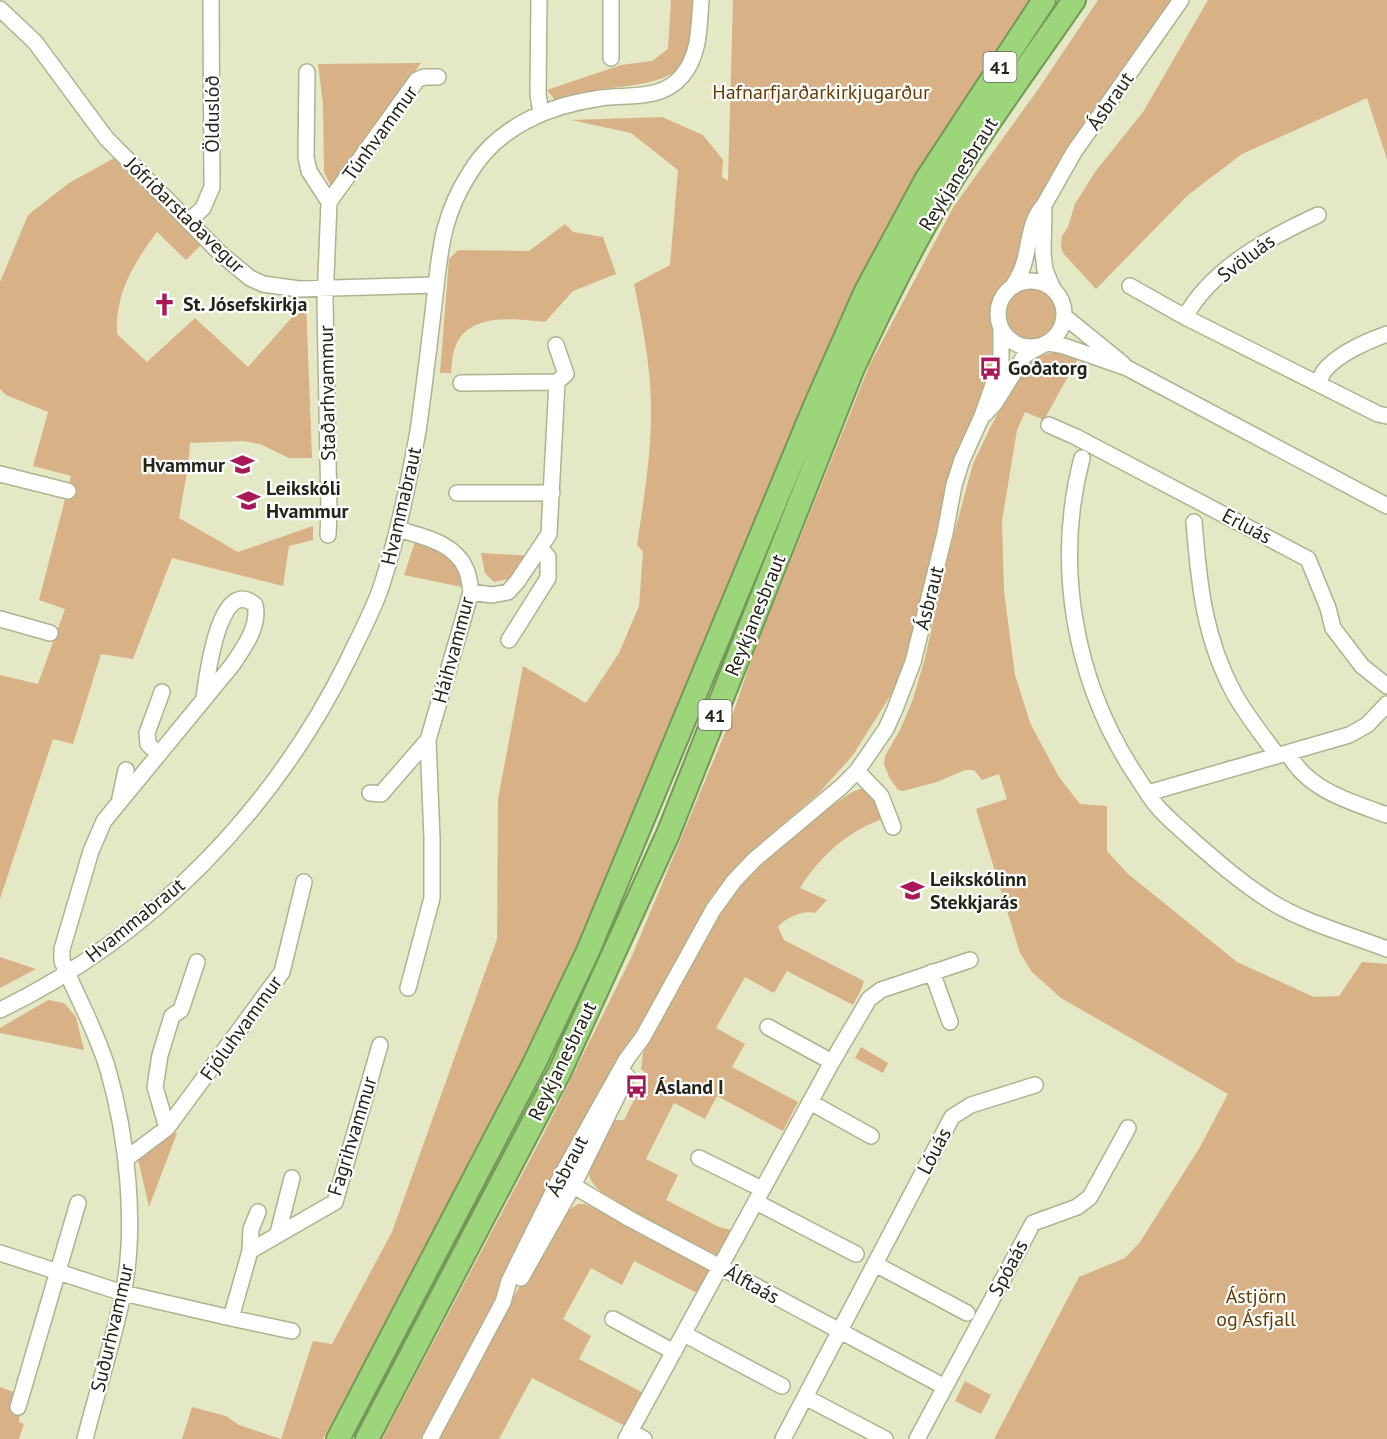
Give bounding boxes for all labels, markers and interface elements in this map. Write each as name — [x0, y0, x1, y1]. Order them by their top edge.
road number: 41 — [984, 52, 1016, 82]
street label: Ásbraut — [1081, 67, 1139, 135]
street label: Ölduslóð — [199, 75, 225, 153]
park label: Hafnarfjarðarkirkjugarður — [712, 79, 930, 105]
street label: Túnhvammur — [337, 80, 424, 186]
street label: Reykjanesbraut — [913, 112, 1003, 236]
street label: Jófríðarstaðavegur — [119, 151, 251, 279]
street label: Svöluás — [1212, 228, 1280, 288]
church icon: St. Jósefskirkja — [152, 291, 178, 317]
place label: St. Jósefskirkja — [183, 291, 307, 317]
street label: Staðarhvammur — [313, 325, 341, 461]
bus stop icon: Goðatorg — [977, 355, 1003, 381]
place label: Goðatorg — [1008, 355, 1087, 381]
street label: Hvammabraut — [375, 444, 427, 568]
place label: Hvammur — [143, 452, 225, 478]
school or university icon: Hvammur — [230, 452, 256, 478]
place label: Leikskóli Hvammur — [266, 475, 348, 524]
school or university icon: Leikskóli Hvammur — [235, 487, 261, 513]
street label: Erluás — [1218, 502, 1276, 550]
street label: Reykjanesbraut — [719, 550, 791, 680]
street label: Ásbraut — [908, 563, 950, 633]
street label: Háihvammur — [426, 594, 480, 706]
road number: 41 — [698, 700, 732, 730]
place label: Leikskólinn Stekkjarás — [930, 866, 1027, 915]
street label: Hvammabraut — [80, 872, 190, 968]
school or university icon: Leikskólinn Stekkjarás — [899, 877, 925, 903]
street label: Fjóluhvammur — [194, 970, 288, 1086]
street label: Reykjanesbraut — [522, 997, 602, 1125]
street label: Fagrihvammur — [321, 1073, 383, 1199]
bus stop icon: Ásland I — [624, 1074, 650, 1100]
place label: Ásland I — [655, 1074, 724, 1100]
street label: Lóuás — [911, 1123, 957, 1179]
street label: Ásbraut — [540, 1131, 594, 1201]
street label: Spóaás — [982, 1235, 1034, 1301]
street label: Álftaás — [720, 1258, 784, 1310]
street label: Suðurhvammur — [85, 1261, 139, 1395]
park label: Ástjörn og Ásfjall — [1216, 1283, 1296, 1332]

